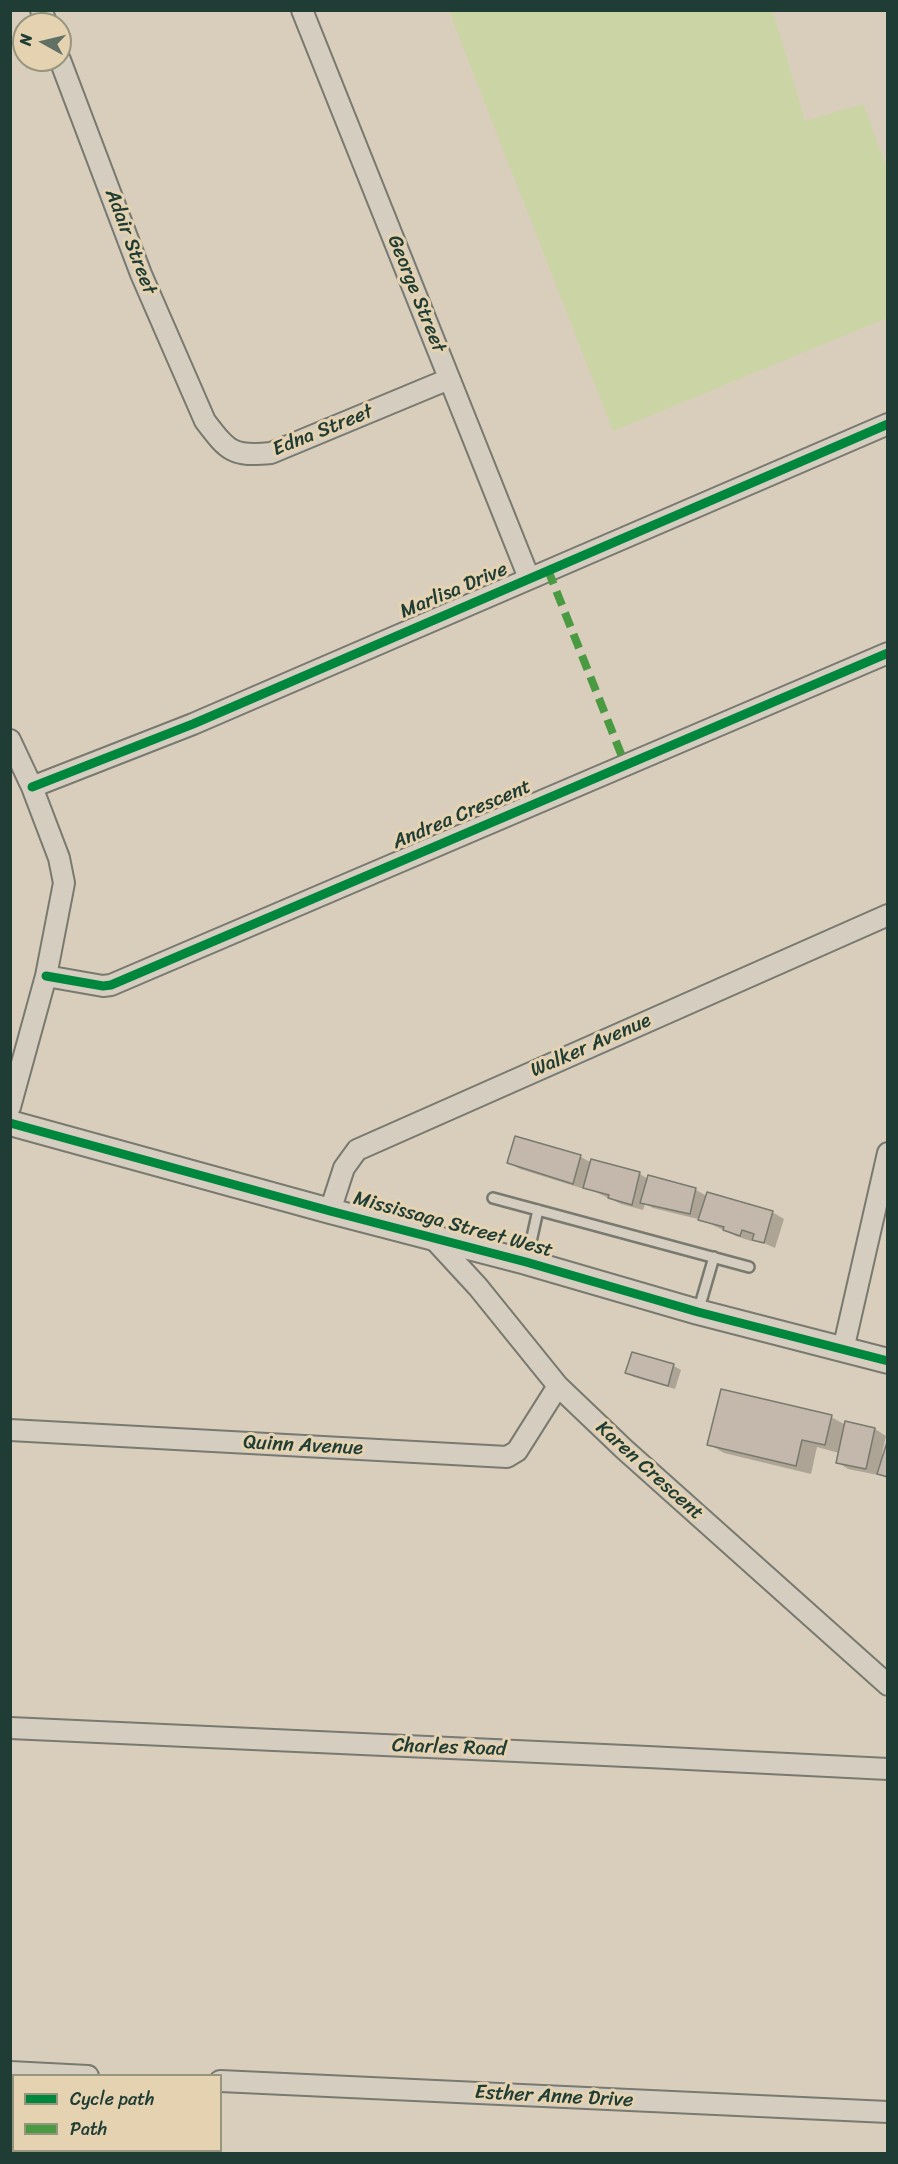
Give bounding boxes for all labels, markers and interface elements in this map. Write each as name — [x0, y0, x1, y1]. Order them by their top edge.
north arrow — [12, 12, 72, 72]
text: N — [11, 32, 41, 47]
street label: Adair Street — [99, 186, 161, 298]
street label: George Street — [382, 232, 450, 356]
street label: Edna Street — [269, 400, 377, 462]
street label: Marlisa Drive — [397, 558, 511, 624]
street label: Andrea Crescent — [389, 775, 535, 855]
street label: Walker Avenue — [527, 1009, 655, 1083]
street label: Mississaga Street West — [351, 1187, 555, 1263]
street label: Karen Crescent — [590, 1416, 708, 1526]
street label: Quinn Avenue — [243, 1431, 363, 1461]
street label: Charles Road — [391, 1734, 507, 1762]
legend — [12, 2074, 222, 2152]
street label: Esther Anne Drive — [474, 2081, 634, 2113]
text: Cycle path — [70, 2083, 154, 2115]
text: Path — [70, 2113, 107, 2145]

